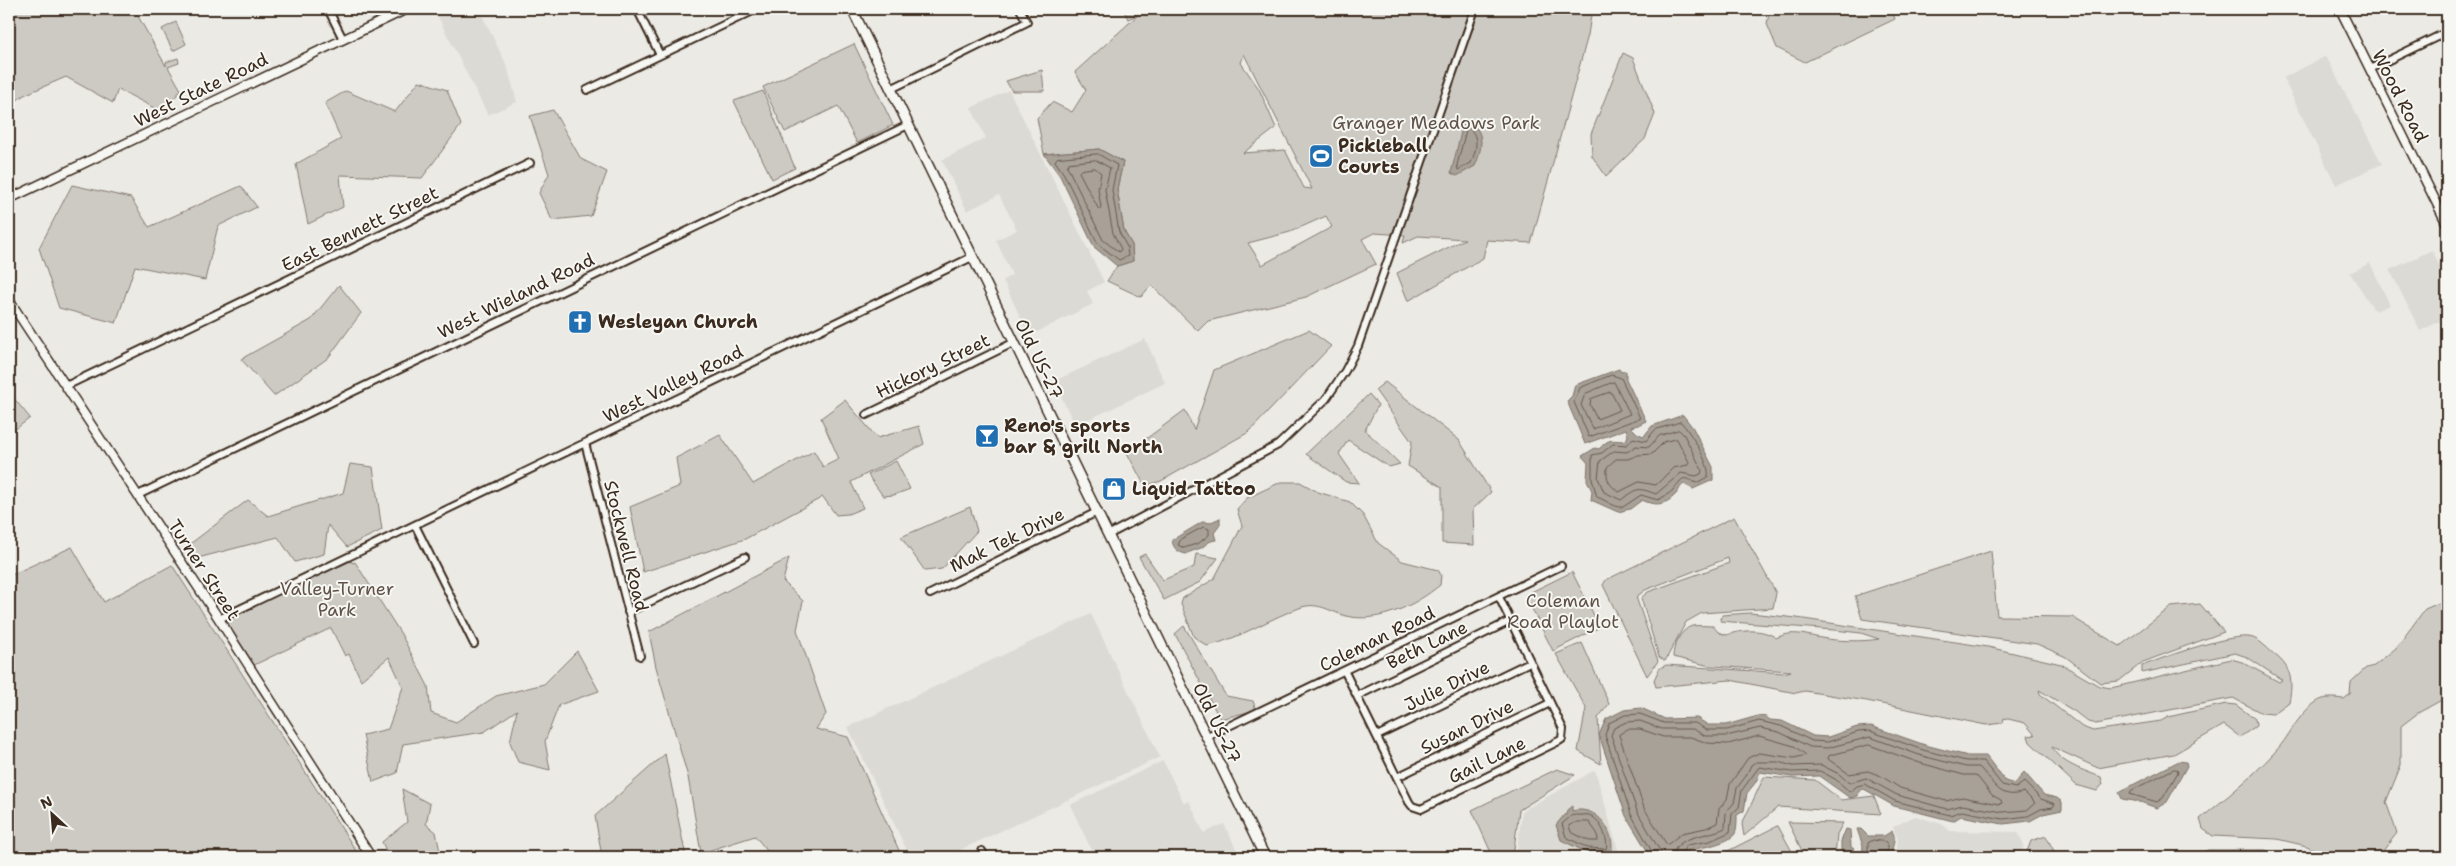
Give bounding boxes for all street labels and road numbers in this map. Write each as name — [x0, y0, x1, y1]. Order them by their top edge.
street label: Wood Road — [2366, 45, 2434, 147]
street label: West State Road — [130, 47, 272, 133]
street label: East Bennett Street — [278, 181, 442, 277]
street label: West Wieland Road — [434, 248, 598, 344]
street label: Old US-27 — [1009, 315, 1069, 403]
street label: Hickory Street — [872, 328, 994, 404]
street label: West Valley Road — [599, 340, 747, 428]
street label: Stockwell Road — [598, 478, 654, 614]
street label: Mak Tek Drive — [946, 502, 1068, 578]
street label: Turner Street — [162, 515, 246, 625]
street label: Coleman Road — [1315, 601, 1439, 677]
street label: Beth Lane — [1382, 615, 1472, 675]
street label: Julie Drive — [1400, 655, 1494, 717]
street label: Old US-27 — [1187, 679, 1247, 767]
street label: Susan Drive — [1416, 694, 1518, 760]
street label: Gail Lane — [1444, 731, 1530, 789]

